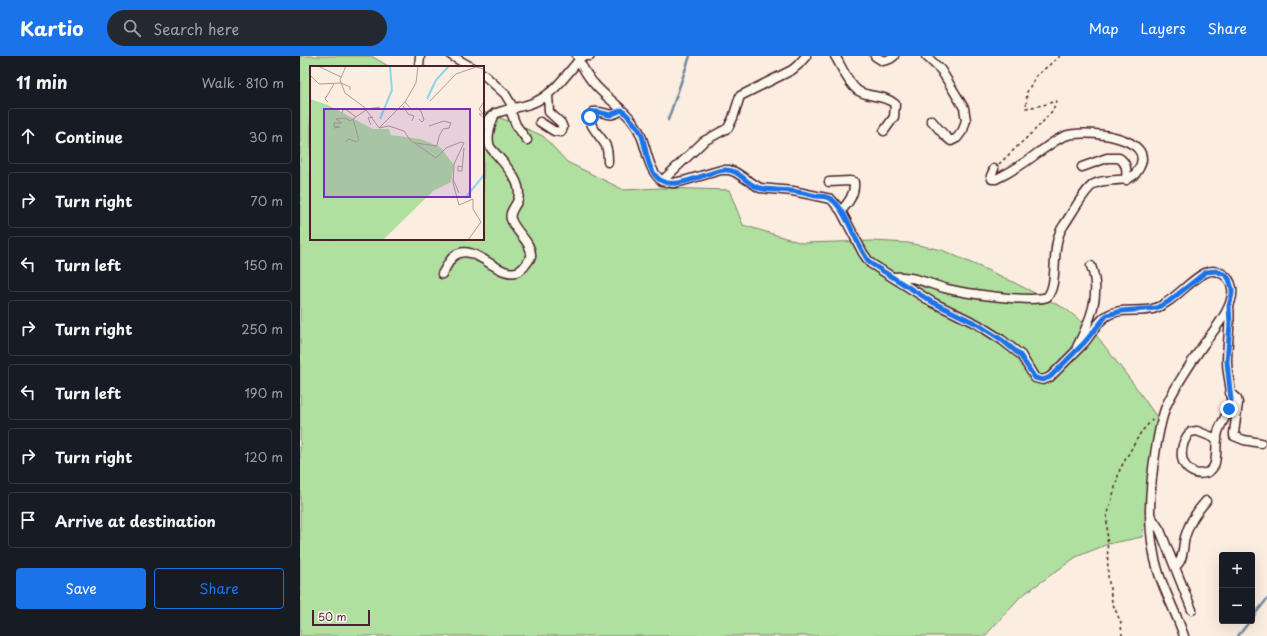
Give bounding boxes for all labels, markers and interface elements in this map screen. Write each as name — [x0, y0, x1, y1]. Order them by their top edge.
search box — [107, 10, 387, 46]
text: Kartio — [20, 14, 83, 42]
icon: search — [121, 17, 143, 39]
text: Search here — [153, 17, 239, 40]
text: Map — [1089, 18, 1119, 39]
text: Layers — [1141, 18, 1186, 39]
text: Share — [1208, 18, 1247, 39]
inset map — [310, 66, 484, 240]
text: 11 min — [16, 69, 68, 95]
text: Walk · 810 m — [202, 73, 284, 92]
route start — [581, 108, 599, 126]
icon: ahead — [17, 125, 39, 147]
text: Continue — [55, 125, 123, 148]
text: 30 m — [249, 127, 283, 146]
icon: right — [17, 189, 39, 211]
text: Turn right — [55, 189, 132, 212]
text: 70 m — [250, 191, 283, 210]
icon: left — [17, 253, 39, 275]
text: Turn left — [55, 253, 121, 276]
text: 150 m — [244, 255, 283, 274]
icon: right — [17, 317, 39, 339]
text: Turn right — [55, 317, 132, 340]
text: 250 m — [241, 319, 283, 338]
icon: left — [17, 381, 39, 403]
text: Turn left — [55, 381, 121, 404]
text: 190 m — [244, 383, 283, 402]
route end — [1220, 400, 1238, 418]
icon: right — [17, 445, 39, 467]
text: Turn right — [55, 445, 132, 468]
text: 120 m — [244, 447, 283, 466]
icon: arrive — [17, 509, 39, 531]
text: Arrive at destination — [55, 509, 216, 532]
map controls — [1219, 552, 1255, 624]
button: + — [1219, 552, 1255, 588]
button: Save — [16, 568, 146, 609]
button: Share — [154, 568, 284, 609]
button: − — [1219, 588, 1255, 624]
scale bar — [312, 608, 370, 627]
text: 50 m — [318, 608, 347, 625]

